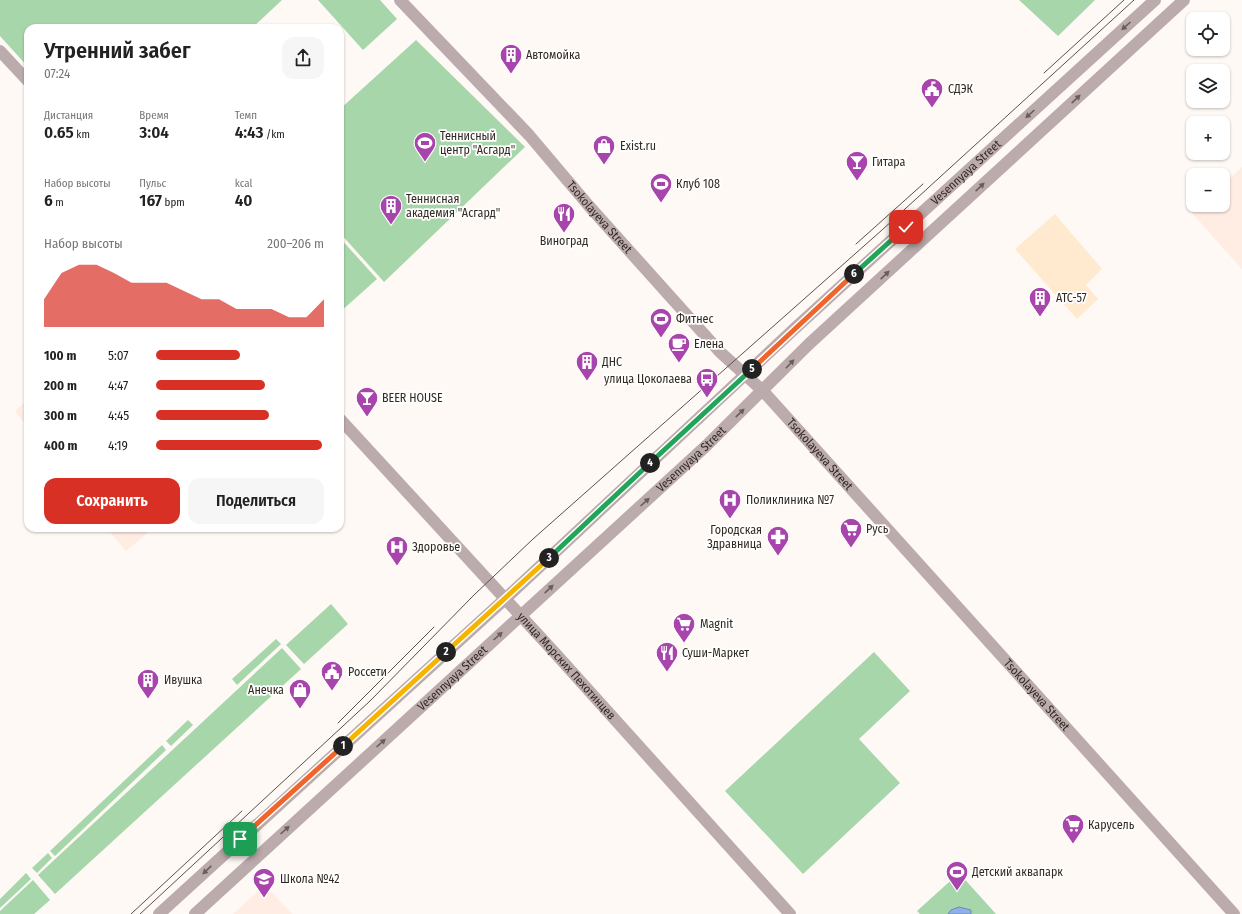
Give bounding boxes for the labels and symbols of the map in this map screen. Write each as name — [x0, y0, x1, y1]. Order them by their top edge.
one-way arrow — [1121, 22, 1131, 31]
building icon: Автомойка — [498, 42, 524, 75]
place label: Автомойка — [526, 48, 580, 62]
public building icon: СДЭК — [919, 76, 945, 109]
place label: СДЭК — [948, 82, 974, 96]
one-way arrow — [1071, 94, 1081, 104]
one-way arrow — [1025, 109, 1035, 119]
place label: Теннисный центр "Асгард" — [440, 129, 515, 157]
sports icon: Теннисный центр "Асгард" — [412, 130, 438, 163]
shop icon: Exist.ru — [591, 133, 617, 166]
street label: Vesennyaya Street — [928, 137, 1004, 208]
place label: Exist.ru — [620, 139, 656, 153]
bar icon: Гитара — [844, 149, 870, 182]
place label: Гитара — [872, 155, 906, 169]
sports icon: Клуб 108 — [648, 171, 674, 204]
place label: Клуб 108 — [676, 177, 720, 191]
street label: Tsokolayeva Street — [564, 178, 635, 256]
one-way arrow — [976, 183, 985, 192]
place label: Теннисная академия "Асгард" — [406, 192, 500, 220]
building icon: Теннисная академия "Асгард" — [378, 193, 404, 226]
restaurant icon: Виноград — [551, 201, 577, 234]
pin — [889, 210, 923, 244]
place label: Виноград — [540, 234, 588, 248]
pin: 6 — [844, 264, 864, 284]
one-way arrow — [879, 270, 890, 279]
building icon: АТС-57 — [1027, 285, 1053, 318]
place label: АТС-57 — [1056, 291, 1087, 305]
sports icon: Фитнес — [648, 306, 674, 339]
place label: Фитнес — [676, 312, 714, 326]
cafe icon: Елена — [666, 331, 692, 364]
place label: Елена — [694, 337, 724, 351]
building icon: ДНС — [574, 349, 600, 382]
place label: ДНС — [601, 355, 622, 369]
pin: 5 — [742, 359, 762, 379]
one-way arrow — [785, 359, 795, 369]
bus stop icon: улица Цоколаева — [694, 366, 720, 399]
place label: улица Цоколаева — [604, 372, 692, 386]
bar icon: BEER HOUSE — [354, 385, 380, 418]
place label: BEER HOUSE — [382, 391, 443, 405]
one-way arrow — [735, 408, 745, 418]
street label: Tsokolayeva Street — [784, 415, 856, 493]
street label: Vesennyaya Street — [653, 423, 729, 495]
pin: 4 — [640, 453, 660, 473]
hospital icon: Поликлиника №7 — [717, 487, 743, 520]
place label: Поликлиника №7 — [746, 493, 834, 507]
one-way arrow — [640, 497, 650, 506]
supermarket icon: Русь — [838, 516, 864, 549]
place label: Русь — [866, 522, 889, 536]
place label: Городская Здравница — [707, 523, 762, 551]
pharmacy icon: Городская Здравница — [765, 524, 791, 557]
hospital icon: Здоровье — [384, 534, 410, 567]
place label: Здоровье — [412, 540, 460, 554]
pin: 3 — [539, 548, 559, 568]
one-way arrow — [544, 585, 554, 594]
street label: улица Морских Пехотинцев — [514, 609, 618, 722]
supermarket icon: Magnit — [671, 611, 697, 644]
place label: Magnit — [700, 617, 733, 631]
one-way arrow — [493, 632, 503, 641]
restaurant icon: Суши-Маркет — [654, 640, 680, 673]
pin: 2 — [436, 642, 456, 662]
street label: Vesennyaya Street — [415, 643, 490, 714]
place label: Суши-Маркет — [682, 646, 749, 660]
street label: Tsokolayeva Street — [1001, 656, 1073, 734]
public building icon: Россети — [319, 659, 345, 692]
place label: Россети — [348, 665, 387, 679]
building icon: Ивушка — [135, 667, 161, 700]
place label: Ивушка — [164, 673, 203, 687]
shop icon: Анечка — [287, 677, 313, 710]
place label: Анечка — [248, 683, 284, 697]
pin: 1 — [333, 736, 353, 756]
one-way arrow — [376, 738, 386, 748]
supermarket icon: Карусель — [1060, 812, 1086, 845]
place label: Карусель — [1088, 818, 1135, 832]
pin — [223, 822, 257, 856]
one-way arrow — [280, 826, 290, 835]
sports icon: Детский аквапарк — [944, 859, 970, 892]
one-way arrow — [202, 865, 212, 875]
place label: Детский аквапарк — [971, 865, 1063, 879]
school or university icon: Школа №42 — [251, 866, 277, 899]
place label: Школа №42 — [280, 872, 340, 886]

